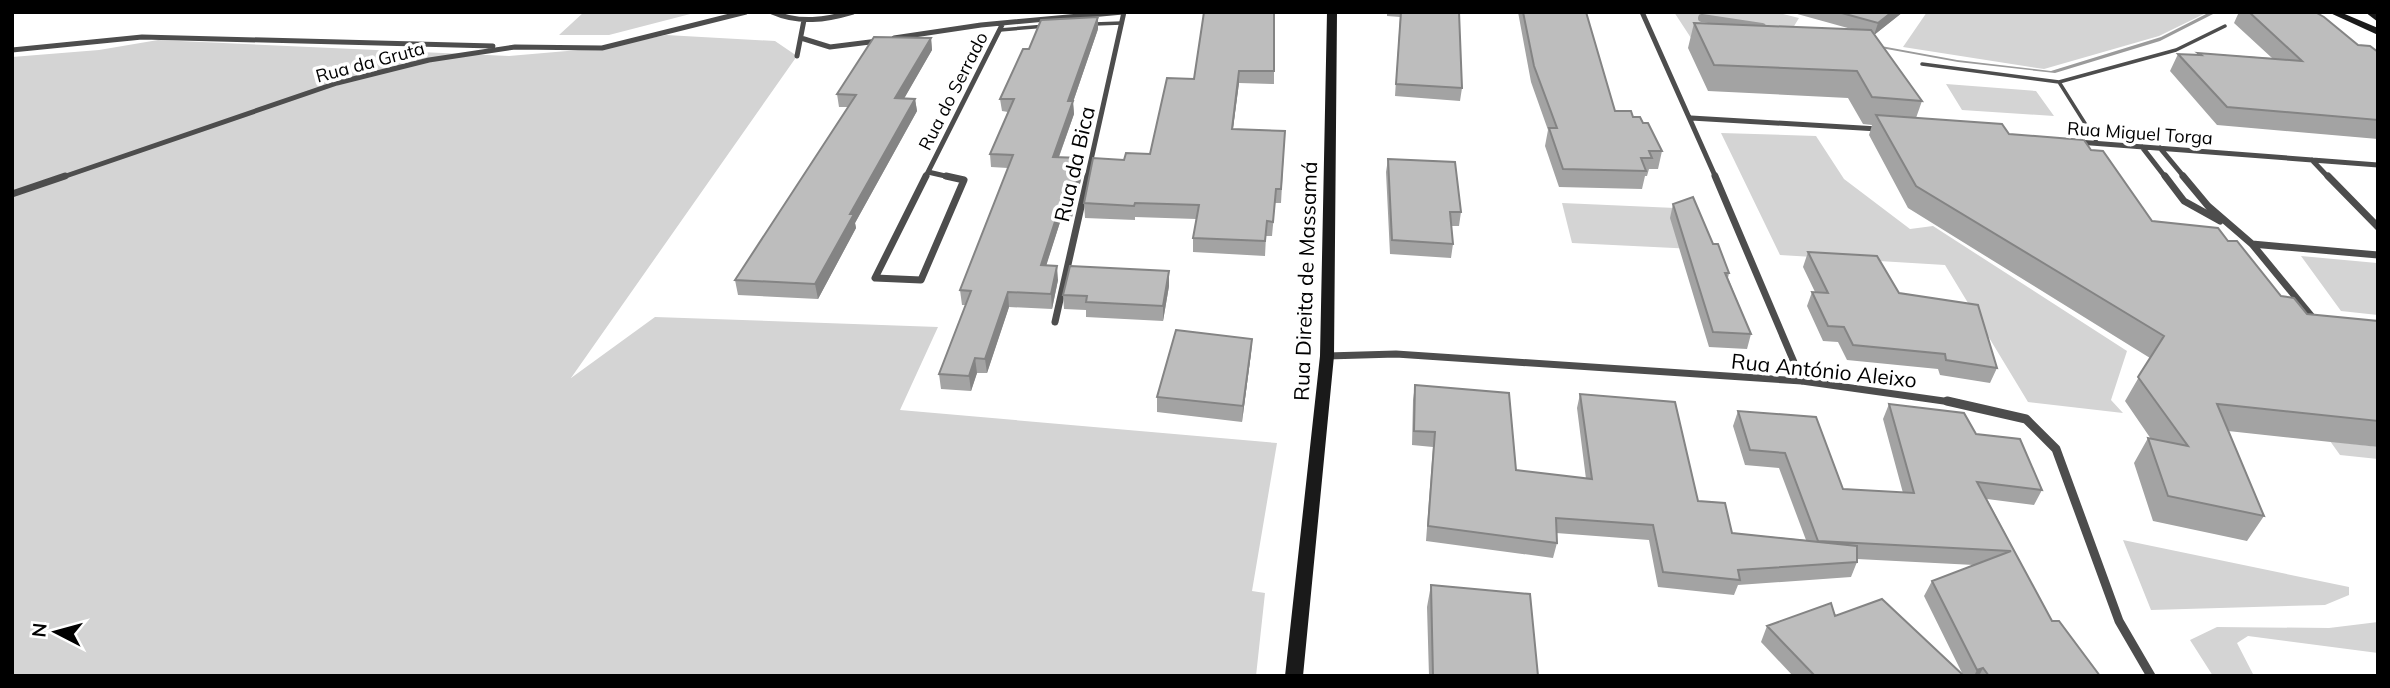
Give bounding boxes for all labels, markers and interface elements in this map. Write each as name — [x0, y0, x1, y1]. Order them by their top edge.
street label: Rua do Serrado — [913, 28, 993, 154]
street label: Rua da Gruta — [313, 36, 427, 88]
street label: Rua da Bica — [1048, 104, 1100, 224]
street label: Rua Miguel Torga — [2066, 116, 2214, 150]
street label: Rua Direita de Massamá — [1288, 161, 1322, 401]
street label: Rua António Aleixo — [1730, 347, 1918, 393]
north arrow — [21, 597, 91, 667]
text: N — [26, 622, 52, 639]

